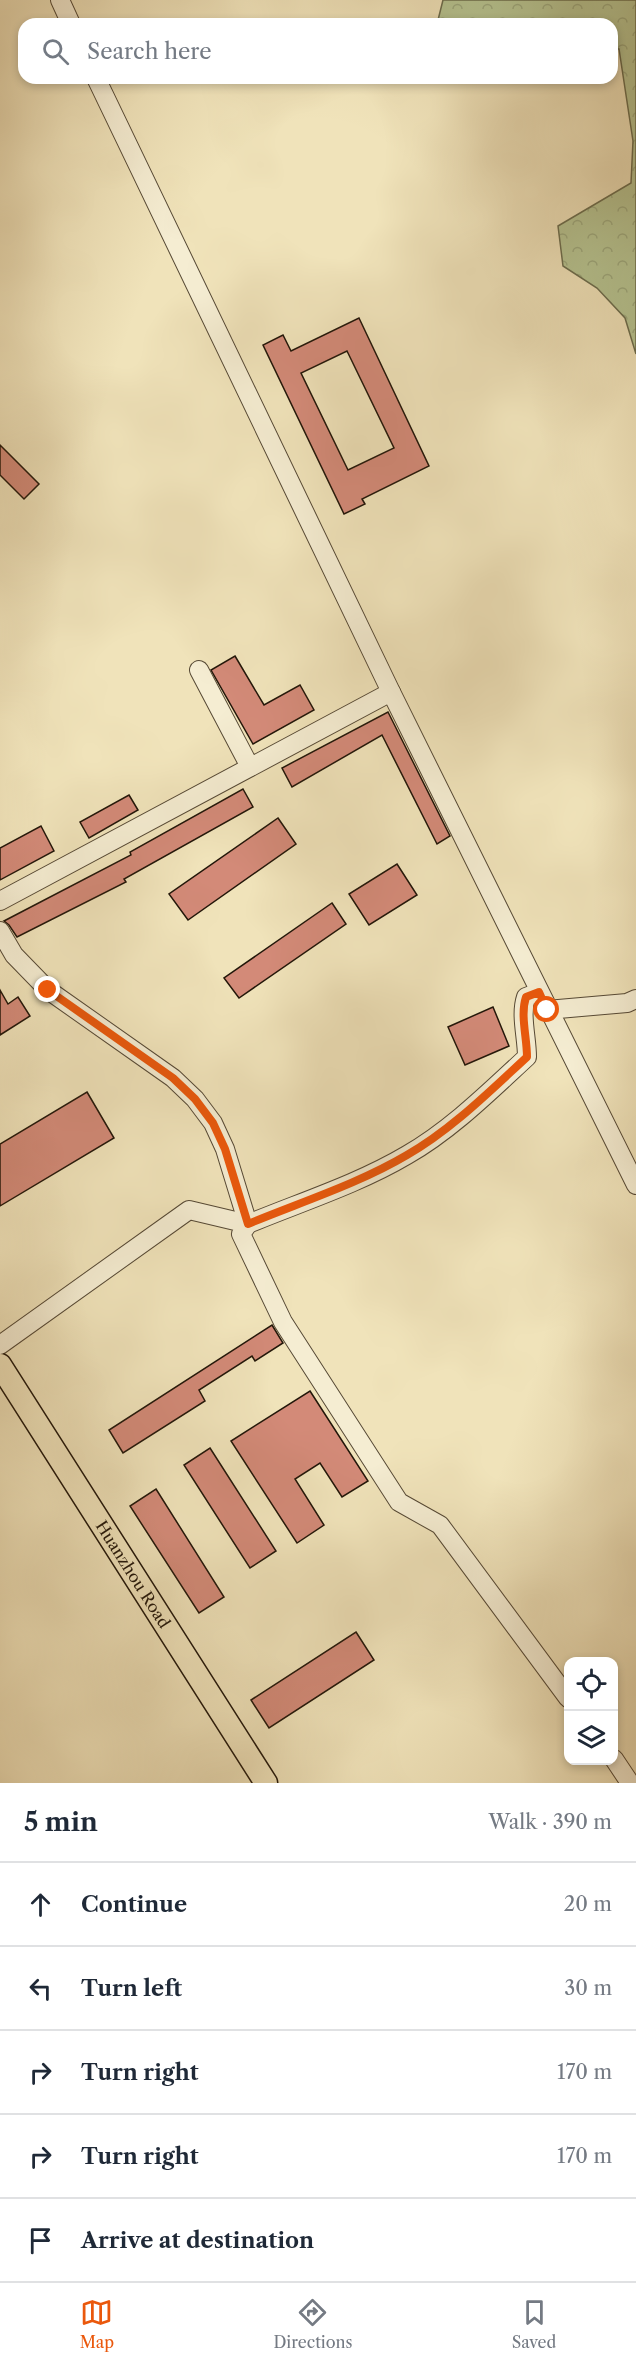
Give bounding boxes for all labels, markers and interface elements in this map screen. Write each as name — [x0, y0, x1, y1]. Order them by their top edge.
search box — [18, 18, 618, 84]
icon: search — [39, 35, 72, 68]
text: Search here — [87, 38, 212, 65]
route end — [34, 976, 60, 1002]
route start — [533, 996, 559, 1022]
street label: Huanzhou Road — [92, 1517, 175, 1632]
map controls — [564, 1657, 618, 1765]
button: locate — [564, 1657, 618, 1711]
button: layers — [564, 1711, 618, 1765]
text: 5 min — [24, 1806, 98, 1838]
text: Walk · 390 m — [489, 1810, 612, 1834]
icon: ahead — [24, 1888, 57, 1921]
text: Continue — [81, 1891, 187, 1918]
text: 20 m — [564, 1892, 612, 1916]
icon: left — [24, 1972, 57, 2005]
text: Turn left — [81, 1975, 182, 2002]
text: 30 m — [564, 1976, 612, 2000]
icon: right — [24, 2056, 57, 2089]
text: Turn right — [81, 2059, 199, 2086]
text: 170 m — [557, 2060, 612, 2084]
icon: right — [24, 2140, 57, 2173]
text: Turn right — [81, 2143, 199, 2170]
text: 170 m — [557, 2144, 612, 2168]
icon: arrive — [24, 2224, 57, 2257]
text: Arrive at destination — [81, 2227, 314, 2254]
tab: Map — [80, 2296, 114, 2352]
tab: Directions — [273, 2296, 352, 2352]
tab: Saved — [512, 2296, 556, 2352]

